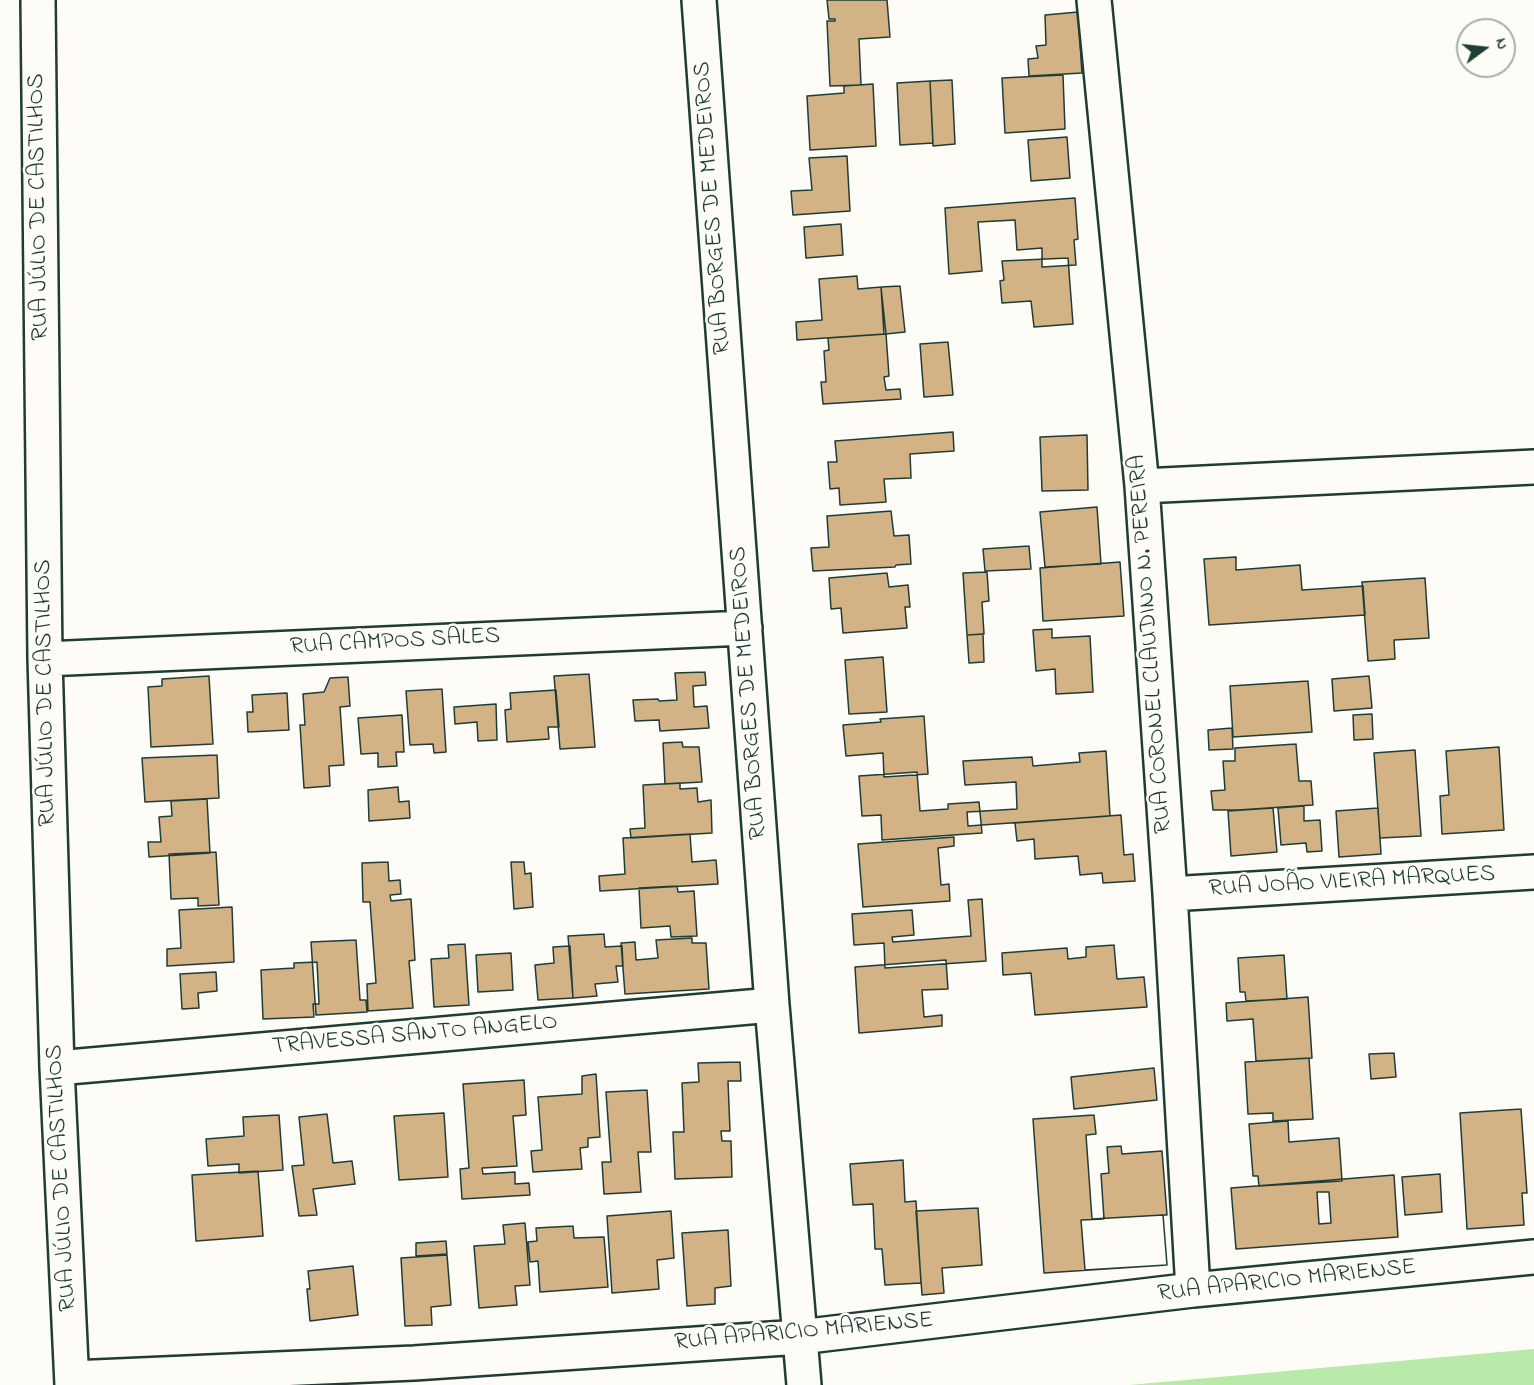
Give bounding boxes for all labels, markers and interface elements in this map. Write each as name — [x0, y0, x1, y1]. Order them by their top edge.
north arrow — [1456, 18, 1516, 78]
text: N — [1488, 36, 1514, 52]
street label: RUA BORGES DE MEDEIROS — [689, 60, 739, 356]
street label: RUA JÚLIO DE CASTILHOS — [23, 73, 57, 341]
street label: RUA CORONEL CLAUDINO N. PEREIRA — [1124, 454, 1180, 834]
street label: RUA BORGES DE MEDEIROS — [725, 545, 775, 841]
street label: RUA JÚLIO DE CASTILHOS — [30, 559, 64, 827]
street label: RUA CAMPOS SALES — [289, 623, 501, 663]
street label: RUA JOÃO VIEIRA MARQUES — [1208, 861, 1496, 905]
street label: TRAVESSA SANTO ANGELO — [271, 1009, 559, 1063]
street label: RUA JÚLIO DE CASTILHOS — [42, 1044, 84, 1312]
street label: RUA APARICIO MARIENSE — [1156, 1254, 1418, 1310]
street label: RUA APARICIO MARIENSE — [673, 1307, 935, 1359]

